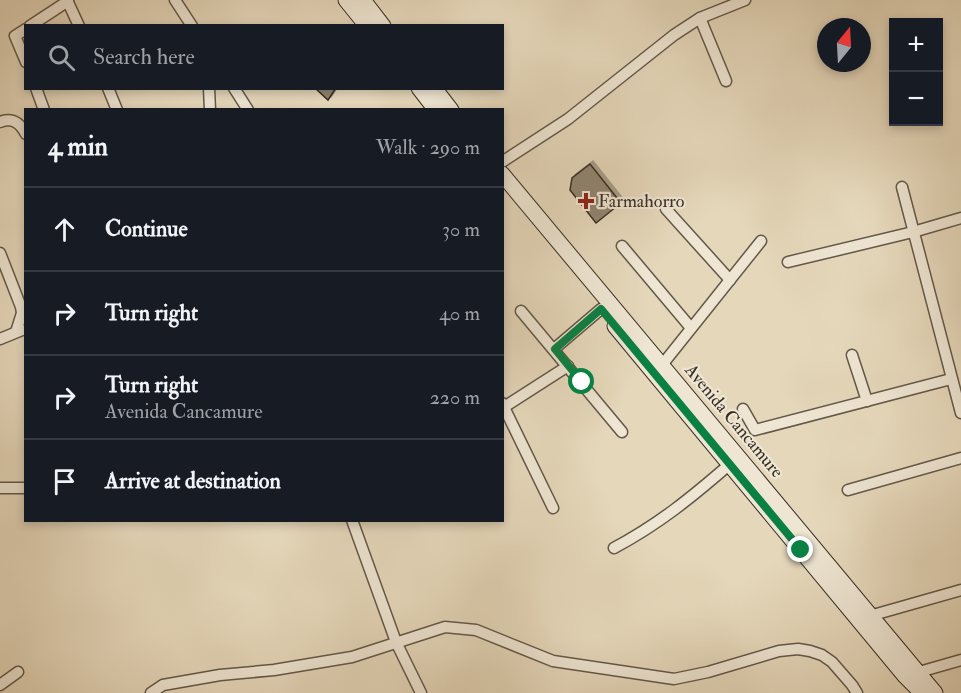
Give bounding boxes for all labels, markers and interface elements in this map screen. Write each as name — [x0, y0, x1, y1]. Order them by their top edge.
north arrow — [817, 18, 871, 72]
map controls — [889, 18, 943, 126]
button: + — [889, 18, 943, 72]
search box — [24, 24, 504, 90]
icon: search — [45, 41, 78, 74]
text: Search here — [93, 43, 195, 71]
button: − — [889, 72, 943, 126]
text: 4 min — [48, 131, 108, 163]
text: Walk · 290 m — [376, 135, 480, 160]
place label: Farmahorro — [598, 190, 685, 213]
marker: Farmahorro — [579, 194, 593, 208]
icon: ahead — [48, 213, 81, 246]
text: Continue — [105, 215, 188, 243]
text: 30 m — [442, 217, 480, 242]
icon: right — [48, 297, 81, 330]
text: Turn right — [105, 299, 198, 327]
text: 40 m — [439, 301, 480, 326]
street label: Avenida Cancamure — [679, 359, 789, 483]
route start — [568, 368, 594, 394]
text: Turn right — [105, 371, 198, 399]
icon: right — [48, 381, 81, 414]
text: 220 m — [430, 385, 480, 410]
text: Avenida Cancamure — [105, 399, 263, 424]
icon: arrive — [48, 465, 81, 498]
text: Arrive at destination — [105, 467, 281, 495]
route end — [787, 536, 813, 562]

